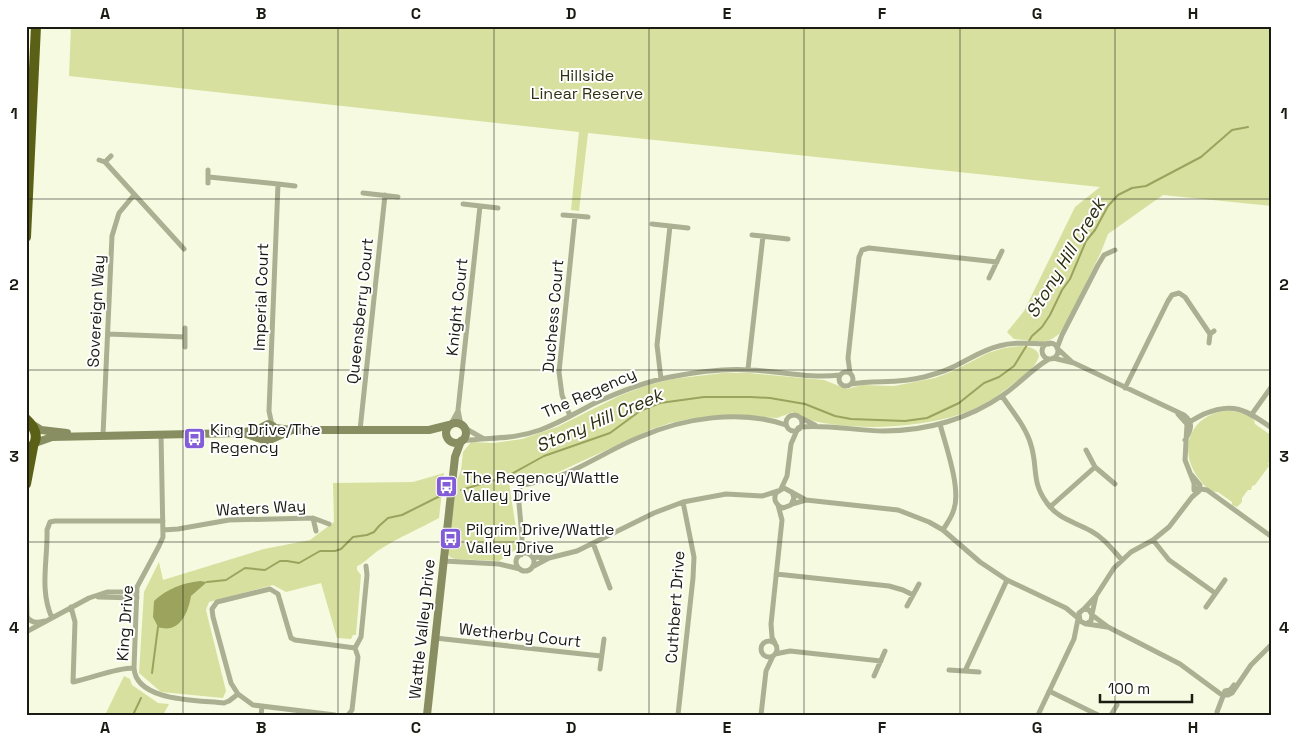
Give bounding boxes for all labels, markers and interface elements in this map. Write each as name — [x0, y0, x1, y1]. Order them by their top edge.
text: A — [100, 3, 110, 24]
text: B — [256, 3, 266, 24]
text: C — [411, 3, 421, 24]
text: D — [566, 3, 576, 24]
text: E — [723, 3, 732, 24]
text: F — [878, 3, 887, 24]
text: G — [1032, 3, 1042, 24]
text: H — [1188, 3, 1198, 24]
park label: Hillside Linear Reserve — [531, 65, 643, 104]
text: 1 — [10, 103, 18, 124]
text: 1 — [1280, 103, 1288, 124]
water label: Stony Hill Creek — [1020, 192, 1111, 322]
street label: Queensberry Court — [342, 237, 378, 385]
street label: Imperial Court — [249, 243, 273, 351]
street label: Sovereign Way — [83, 254, 109, 368]
street label: Knight Court — [441, 257, 473, 357]
street label: Duchess Court — [538, 259, 568, 373]
text: 2 — [9, 274, 19, 295]
text: 2 — [1279, 274, 1289, 295]
street label: The Regency — [538, 363, 640, 423]
water label: Stony Hill Creek — [532, 382, 668, 457]
place label: King Drive/The Regency — [210, 419, 321, 458]
bus stop icon: King Drive/The Regency — [182, 426, 206, 450]
text: 3 — [9, 446, 19, 467]
text: 3 — [1279, 446, 1289, 467]
place label: The Regency/Wattle Valley Drive — [463, 467, 619, 506]
bus stop icon: The Regency/Wattle Valley Drive — [435, 474, 459, 498]
street label: Waters Way — [216, 495, 306, 521]
place label: Pilgrim Drive/Wattle Valley Drive — [466, 519, 614, 558]
bus stop icon: Pilgrim Drive/Wattle Valley Drive — [438, 526, 462, 550]
street label: Cuthbert Drive — [661, 550, 689, 664]
street label: Wattle Valley Drive — [404, 558, 440, 700]
street label: King Drive — [112, 584, 138, 662]
text: 4 — [9, 617, 19, 638]
text: 4 — [1279, 617, 1289, 638]
street label: Wetherby Court — [458, 618, 582, 652]
scale bar — [1100, 671, 1193, 703]
text: 100 m — [1108, 679, 1150, 698]
text: A — [100, 717, 110, 738]
text: B — [256, 717, 266, 738]
text: C — [411, 717, 421, 738]
text: D — [566, 717, 576, 738]
text: E — [723, 717, 732, 738]
text: F — [878, 717, 887, 738]
text: G — [1032, 717, 1042, 738]
text: H — [1188, 717, 1198, 738]

